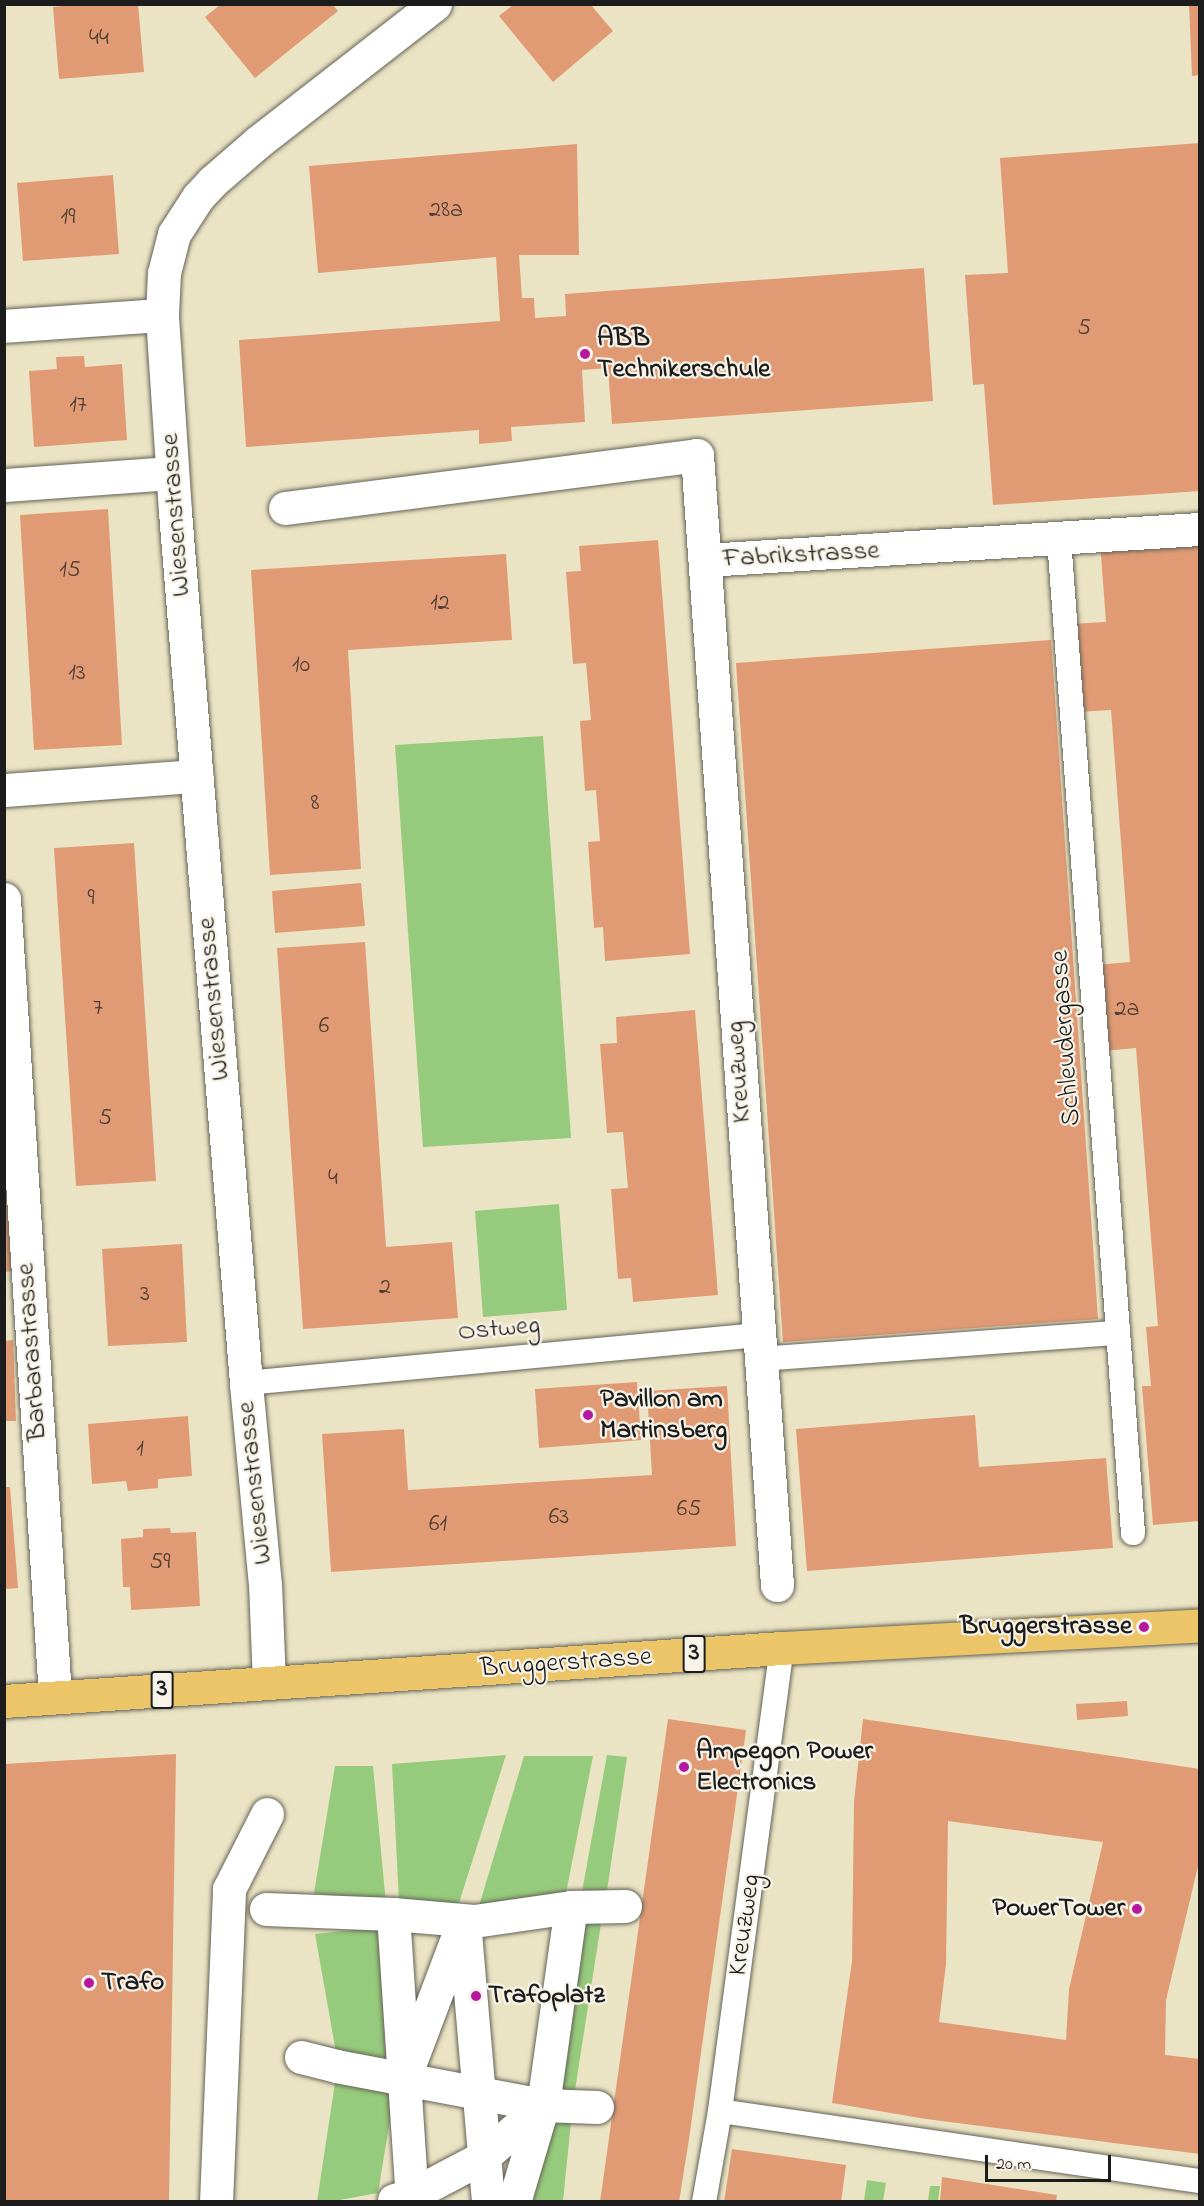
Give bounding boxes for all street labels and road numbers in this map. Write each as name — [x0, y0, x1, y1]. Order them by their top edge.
street label: Wiesenstrasse — [154, 432, 198, 598]
street label: Fabrikstrasse — [722, 535, 880, 575]
street label: Wiesenstrasse — [191, 916, 237, 1082]
street label: Schleudergasse — [1044, 949, 1088, 1127]
street label: Kreuzweg — [719, 1020, 759, 1124]
street label: Barbarastrasse — [10, 1262, 54, 1442]
street label: Ostweg — [456, 1309, 542, 1349]
street label: Wiesenstrasse — [230, 1400, 280, 1566]
road number: 3 — [682, 1631, 706, 1677]
street label: Bruggerstrasse — [479, 1641, 653, 1685]
road number: 3 — [150, 1667, 174, 1713]
street label: Kreuzweg — [722, 1872, 768, 1978]

